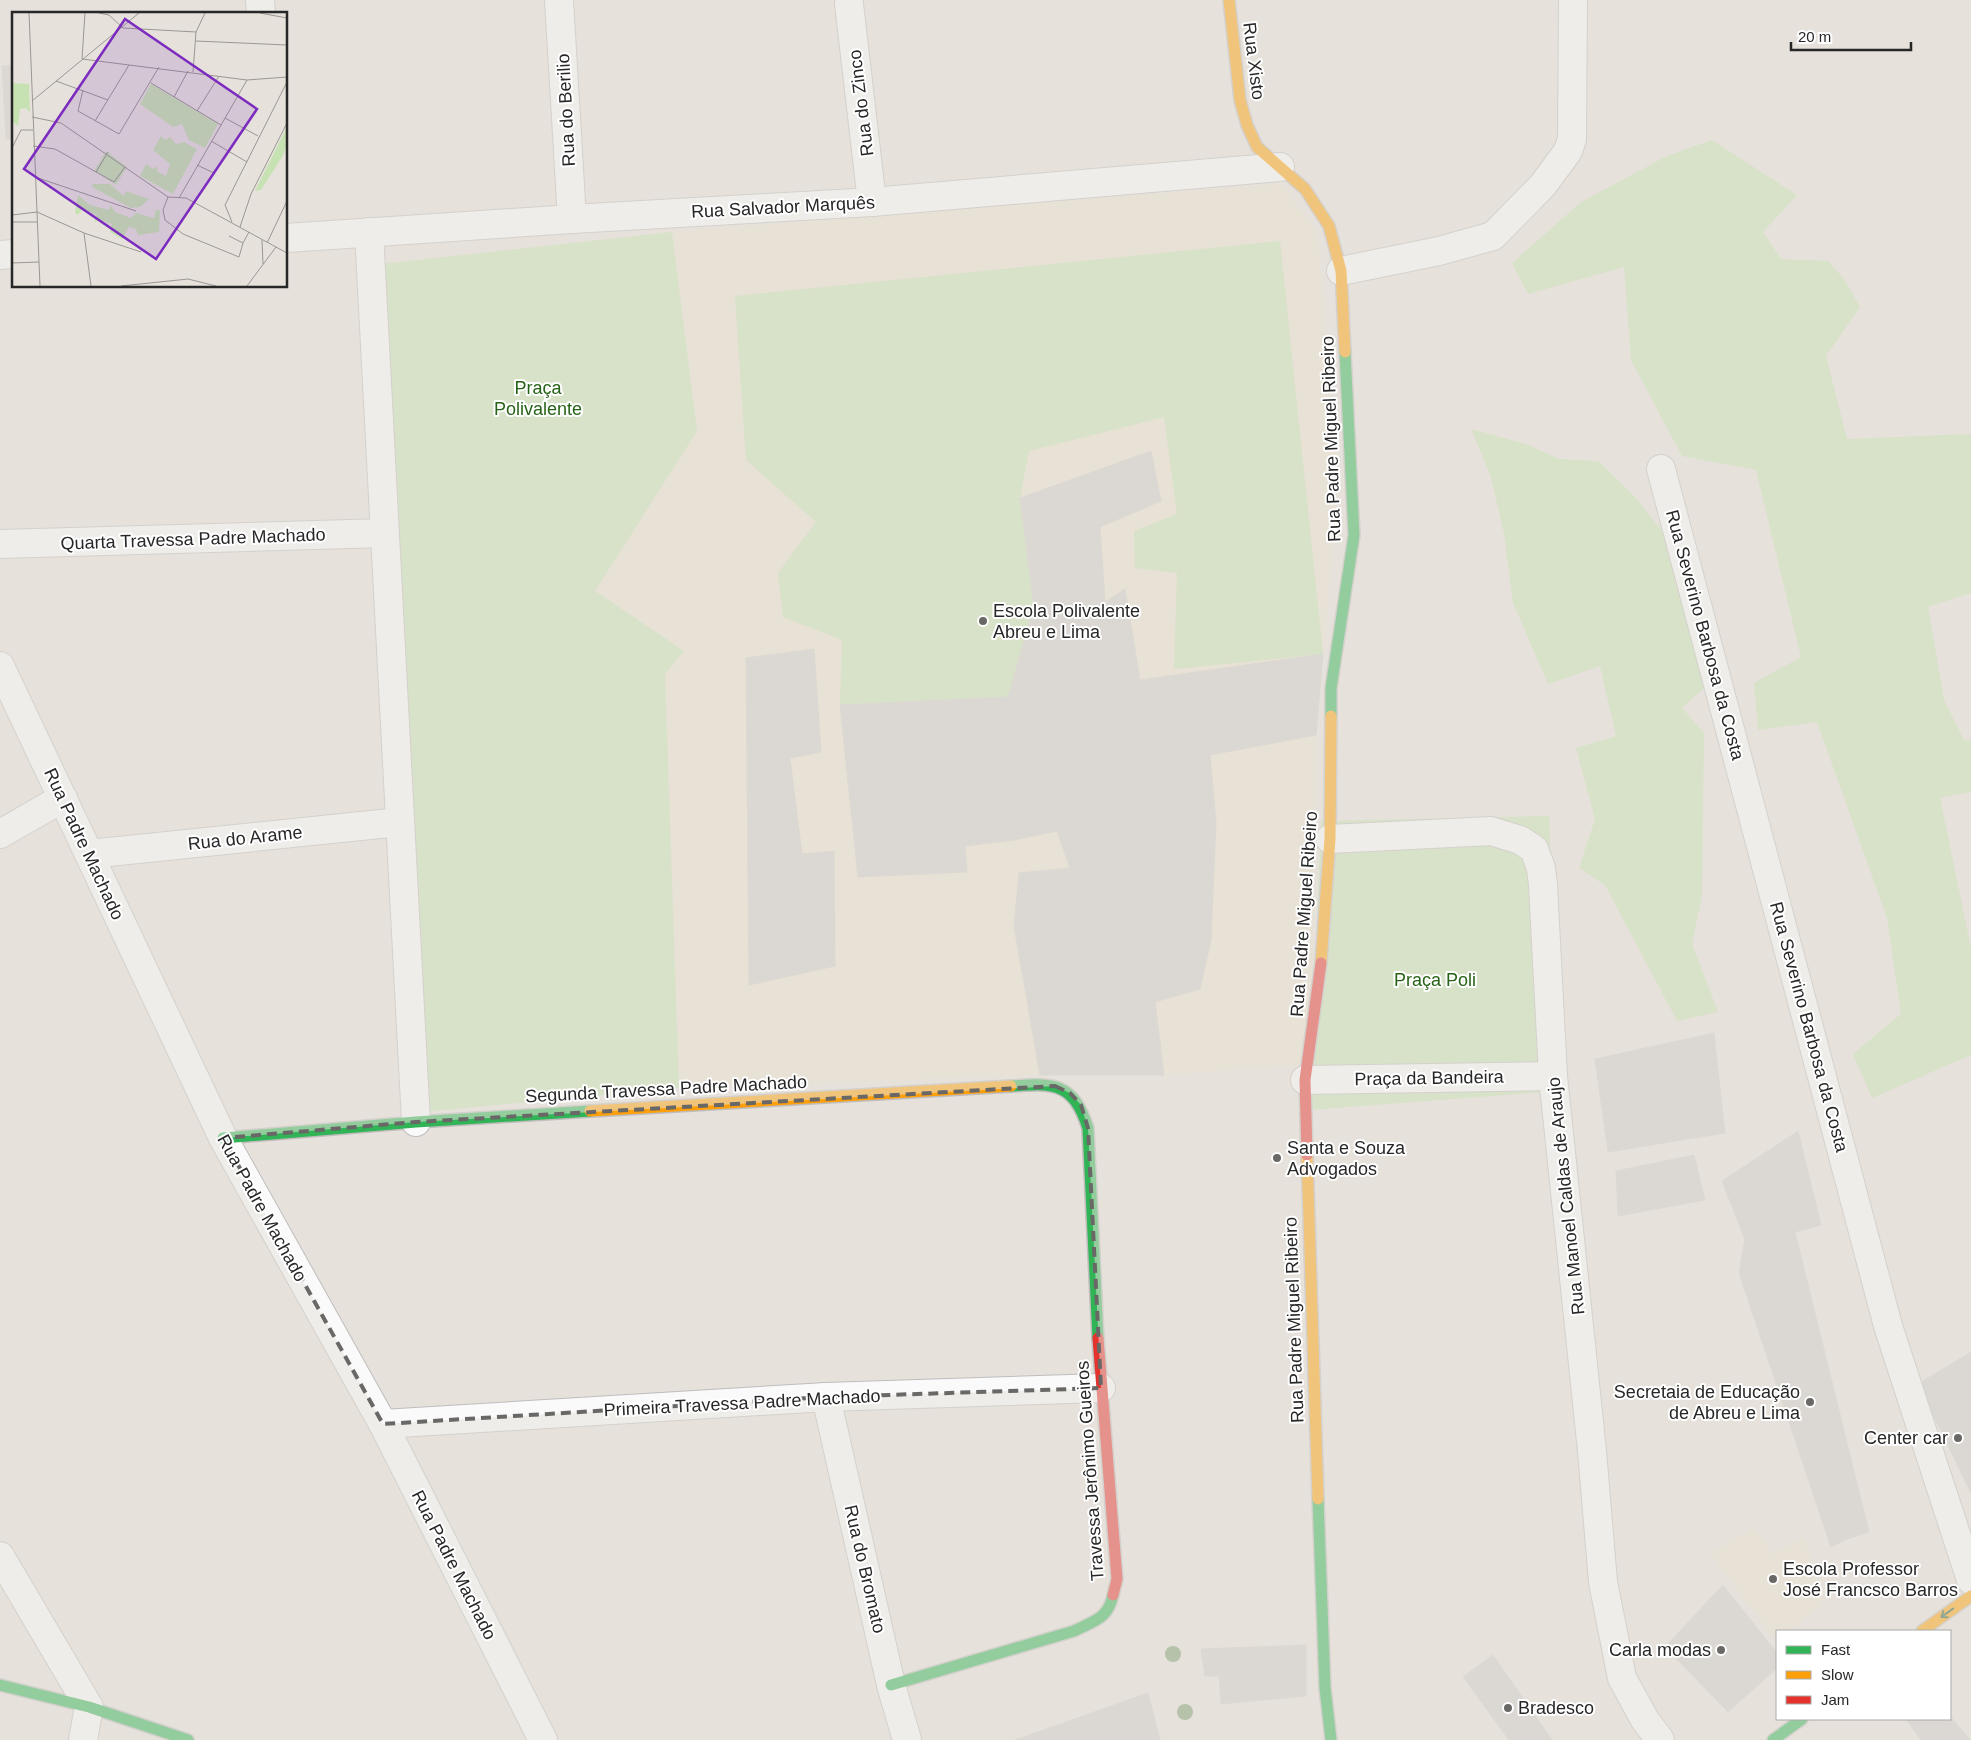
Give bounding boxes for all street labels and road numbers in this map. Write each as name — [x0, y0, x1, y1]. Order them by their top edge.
street label: Rua Xisto — [1239, 21, 1269, 101]
street label: Rua do Zinco — [845, 49, 877, 157]
street label: Rua do Berilio — [553, 53, 579, 167]
street label: Rua Salvador Marquês — [691, 192, 875, 222]
street label: Rua Padre Miguel Ribeiro — [1317, 336, 1345, 542]
street label: Rua Severino Barbosa da Costa — [1662, 508, 1748, 763]
street label: Quarta Travessa Padre Machado — [60, 524, 326, 554]
street label: Rua Padre Machado — [40, 765, 128, 923]
street label: Rua Padre Miguel Ribeiro — [1287, 810, 1321, 1018]
street label: Rua do Arame — [187, 822, 303, 854]
street label: Rua Severino Barbosa da Costa — [1766, 900, 1852, 1155]
street label: Praça da Bandeira — [1354, 1067, 1505, 1089]
street label: Segunda Travessa Padre Machado — [525, 1072, 807, 1106]
street label: Rua Manoel Caldas de Araujo — [1544, 1076, 1588, 1316]
street label: Rua Padre Machado — [213, 1131, 311, 1285]
street label: Rua Padre Miguel Ribeiro — [1280, 1217, 1308, 1423]
street label: Travessa Jerônimo Gueiros — [1072, 1360, 1108, 1582]
street label: Primeira Travessa Padre Machado — [603, 1386, 881, 1420]
street label: Rua Padre Machado — [408, 1487, 500, 1643]
street label: Rua do Bromato — [841, 1503, 889, 1635]

